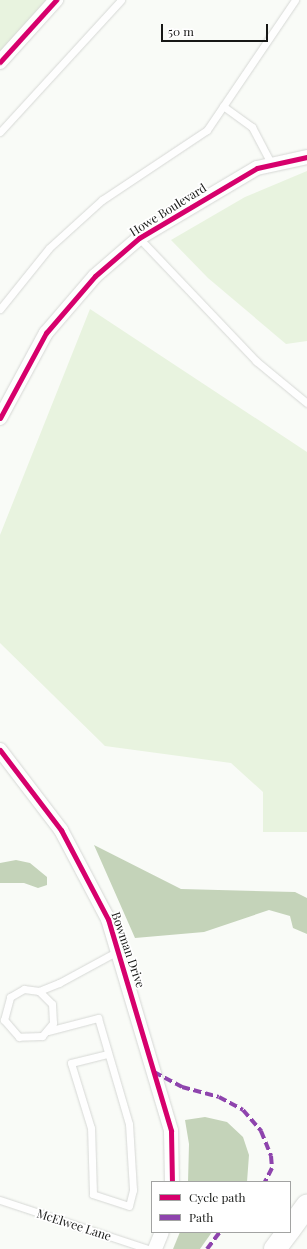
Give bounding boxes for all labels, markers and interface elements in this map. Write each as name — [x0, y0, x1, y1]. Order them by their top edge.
scale bar — [163, 16, 270, 42]
text: 50 m — [168, 23, 194, 39]
street label: Howe Boulevard — [127, 181, 209, 239]
street label: Bowman Drive — [108, 910, 148, 990]
legend — [151, 1181, 291, 1233]
text: Cycle path — [189, 1189, 246, 1205]
street label: McElwee Lane — [35, 1206, 113, 1244]
text: Path — [189, 1209, 213, 1225]

